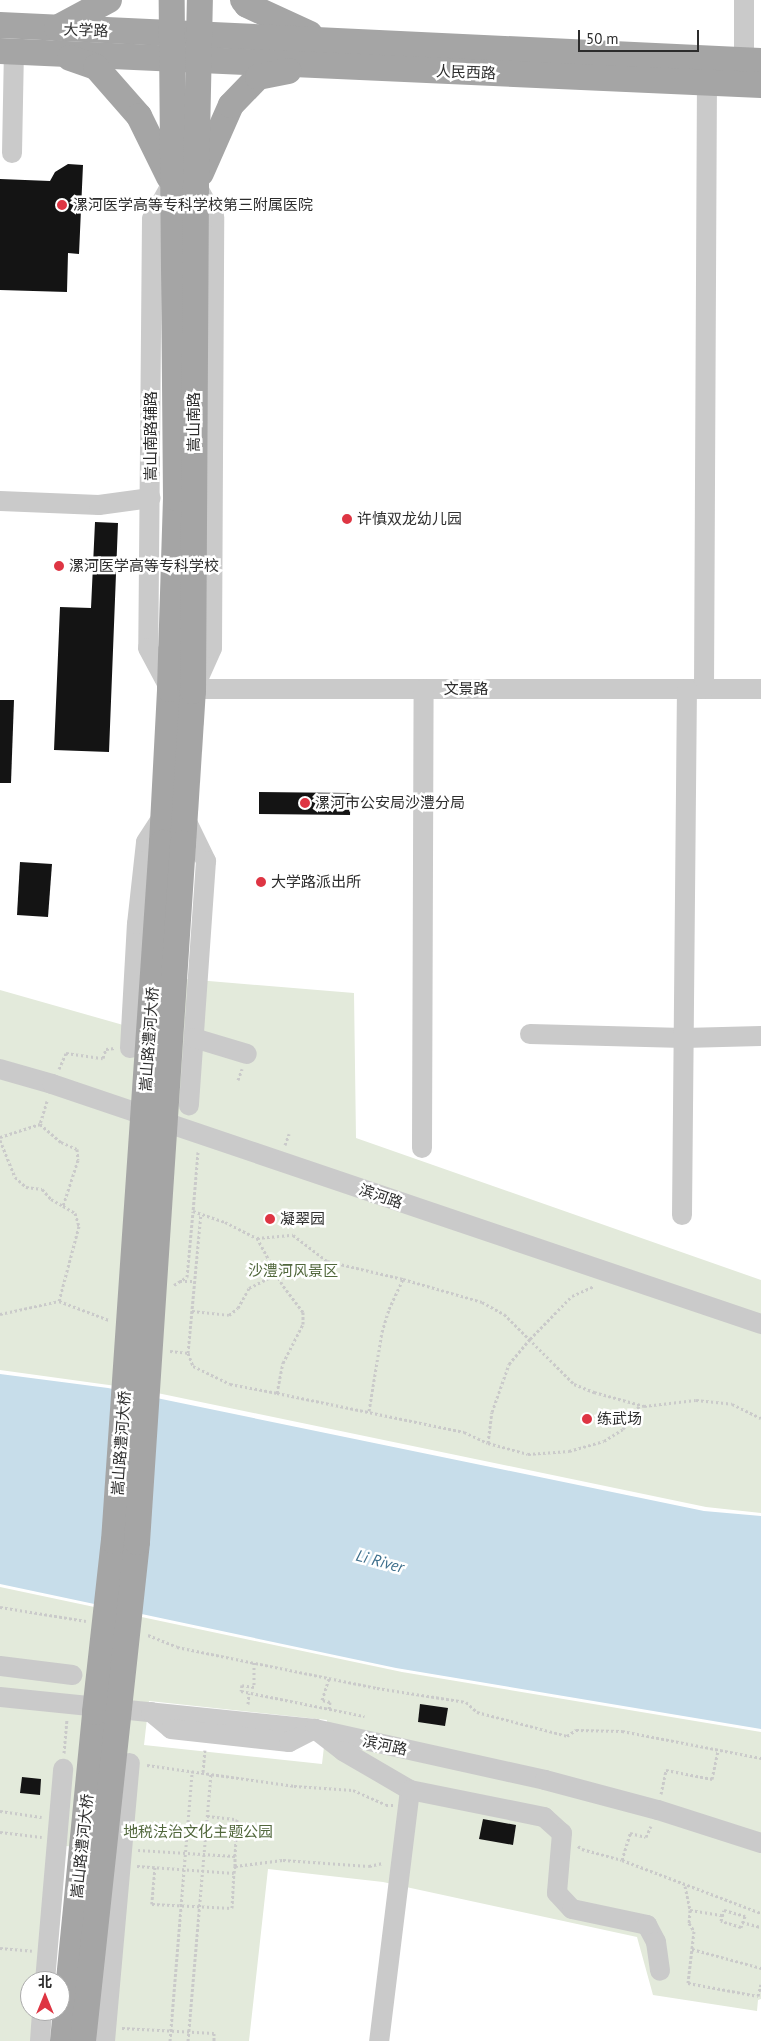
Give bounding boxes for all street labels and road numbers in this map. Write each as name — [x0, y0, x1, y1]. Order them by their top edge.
street label: 大学路 — [63, 20, 109, 40]
street label: 人民西路 — [436, 62, 496, 82]
street label: 嵩山南路辅路 — [142, 391, 160, 481]
street label: 嵩山南路 — [185, 392, 203, 452]
street label: 文景路 — [444, 680, 488, 698]
street label: 嵩山路澧河大桥 — [136, 986, 162, 1092]
street label: 滨河路 — [357, 1180, 405, 1212]
street label: 嵩山路澧河大桥 — [108, 1390, 134, 1496]
street label: 滨河路 — [361, 1732, 409, 1758]
street label: 嵩山路澧河大桥 — [68, 1793, 96, 1899]

